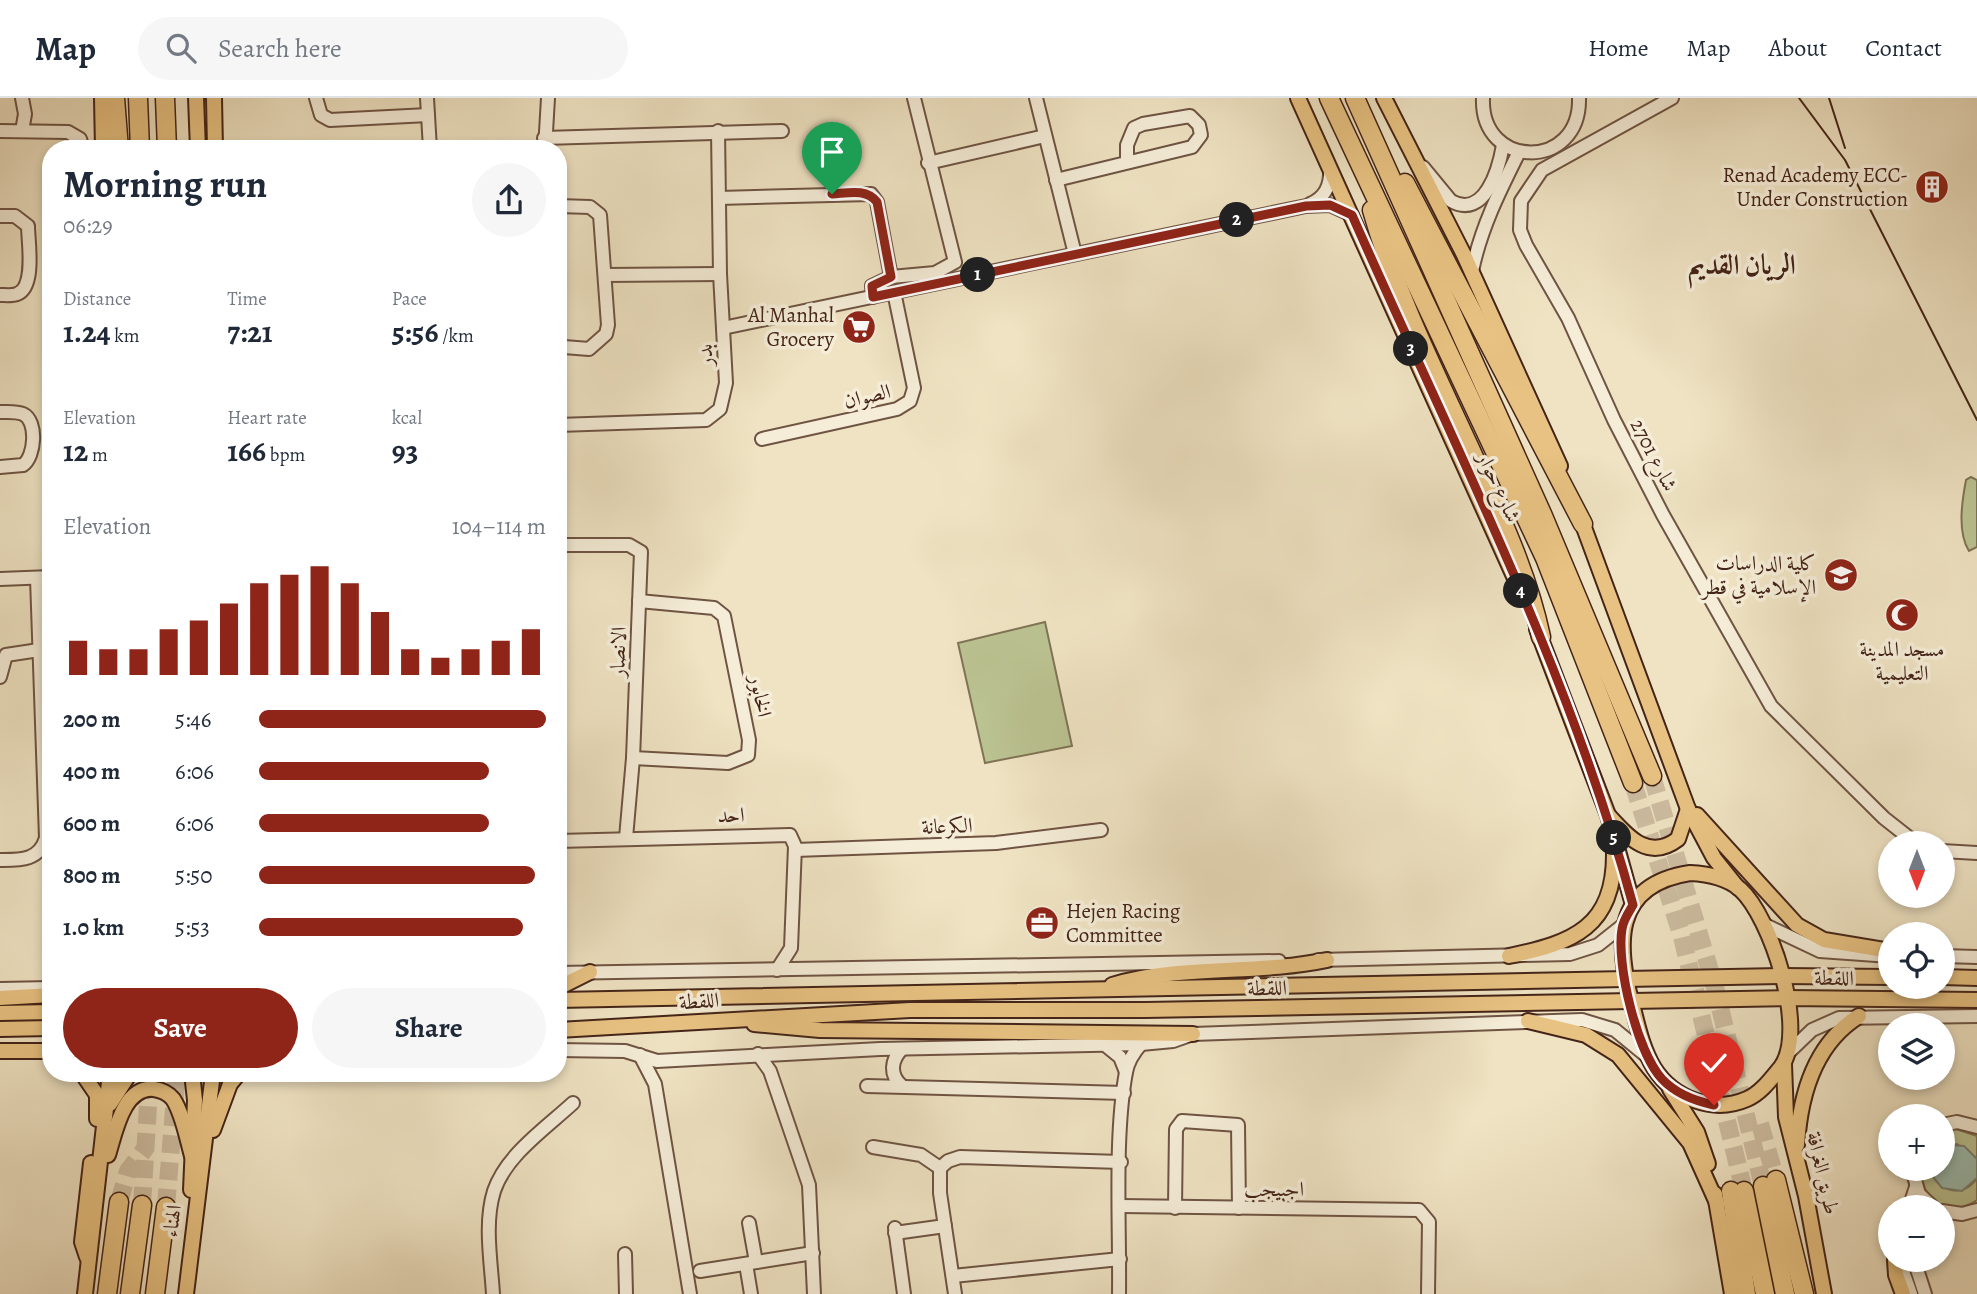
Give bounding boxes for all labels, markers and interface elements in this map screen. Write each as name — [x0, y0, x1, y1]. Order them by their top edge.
search box — [138, 17, 628, 80]
text: Map — [35, 26, 96, 71]
icon: search — [162, 29, 200, 67]
text: Search here — [218, 31, 342, 66]
text: Home — [1588, 32, 1649, 64]
text: Map — [1687, 32, 1731, 64]
text: About — [1769, 32, 1827, 64]
text: Contact — [1865, 32, 1942, 64]
pin — [802, 122, 862, 194]
icon: arrive — [813, 133, 851, 171]
text: Morning run — [63, 158, 267, 210]
place label: Renad Academy ECC- Under Construction — [1723, 161, 1908, 213]
button: share — [472, 163, 546, 237]
building icon: Renad Academy ECC- Under Construction — [1913, 168, 1951, 206]
pin: 2 — [1220, 202, 1254, 238]
text: 2 — [1232, 206, 1241, 232]
text: 06:29 — [63, 210, 113, 241]
district label: الريان القديم — [1688, 246, 1796, 289]
pin: 1 — [960, 258, 996, 292]
text: 1 — [974, 261, 981, 287]
text: Distance — [63, 286, 131, 312]
text: Time — [227, 286, 267, 312]
text: Pace — [392, 286, 427, 312]
place label: Al Manhal Grocery — [747, 301, 835, 353]
supermarket icon: Al Manhal Grocery — [840, 308, 878, 346]
text: 1.24 — [63, 312, 111, 352]
text: 7:21 — [227, 312, 273, 352]
text: 5:56 — [392, 312, 438, 352]
text: km — [111, 323, 140, 349]
text: /km — [438, 323, 474, 349]
pin: 3 — [1394, 331, 1428, 366]
text: 3 — [1406, 335, 1415, 361]
street label: بدر — [690, 343, 720, 369]
street label: الصوان — [841, 377, 893, 415]
text: Elevation — [63, 405, 136, 431]
text: Heart rate — [227, 405, 307, 431]
text: kcal — [392, 405, 422, 431]
street label: شارع 2701 — [1620, 414, 1684, 498]
text: 12 — [63, 431, 88, 471]
text: 166 — [227, 431, 266, 471]
text: 93 — [392, 431, 418, 471]
text: m — [88, 442, 108, 468]
text: bpm — [266, 442, 305, 468]
street label: شارع حوار — [1466, 445, 1527, 528]
text: Elevation — [63, 511, 151, 542]
text: 104–114 m — [452, 511, 546, 542]
place label: كلية الدراسات الإسلامية في قطر — [1700, 549, 1816, 604]
school or university icon: كلية الدراسات الإسلامية في قطر — [1822, 556, 1860, 594]
pin: 4 — [1504, 574, 1538, 608]
text: 4 — [1516, 577, 1525, 603]
mosque icon: مسجد المدينة التعليمية — [1883, 596, 1921, 634]
street label: الانصار — [603, 626, 633, 680]
place label: مسجد المدينة التعليمية — [1860, 635, 1944, 687]
street label: الخابور — [743, 671, 779, 719]
text: 200 m — [63, 704, 121, 735]
text: 5:46 — [175, 704, 211, 735]
text: 400 m — [63, 756, 120, 787]
text: 6:06 — [175, 756, 214, 787]
street label: احد — [717, 801, 745, 829]
text: 600 m — [63, 808, 120, 839]
text: 6:06 — [175, 808, 214, 839]
street label: الكرعانة — [921, 811, 973, 841]
pin: 5 — [1596, 820, 1632, 856]
text: 5 — [1609, 824, 1618, 850]
north arrow — [1878, 831, 1955, 908]
map controls — [1878, 831, 1955, 1272]
text: 800 m — [63, 860, 120, 891]
text: 5:50 — [175, 860, 213, 891]
place label: Hejen Racing Committee — [1066, 897, 1181, 949]
office icon: Hejen Racing Committee — [1023, 904, 1061, 942]
text: 1.0 km — [63, 912, 124, 943]
text: 5:53 — [175, 912, 210, 943]
button: locate — [1878, 922, 1955, 999]
street label: اللقطة — [1814, 964, 1854, 992]
street label: اللقطة — [1247, 974, 1287, 1002]
street label: اللقطة — [678, 986, 720, 1016]
button: Save — [63, 988, 298, 1068]
button: Share — [312, 988, 546, 1068]
button: layers — [1878, 1013, 1955, 1090]
pin — [1684, 1033, 1744, 1105]
icon: check — [1695, 1044, 1733, 1082]
button: + — [1878, 1104, 1955, 1181]
street label: طريق الغرافة — [1800, 1129, 1846, 1217]
street label: اجبيجب — [1244, 1175, 1304, 1203]
button: − — [1878, 1195, 1955, 1272]
street label: الهناء — [156, 1203, 188, 1239]

